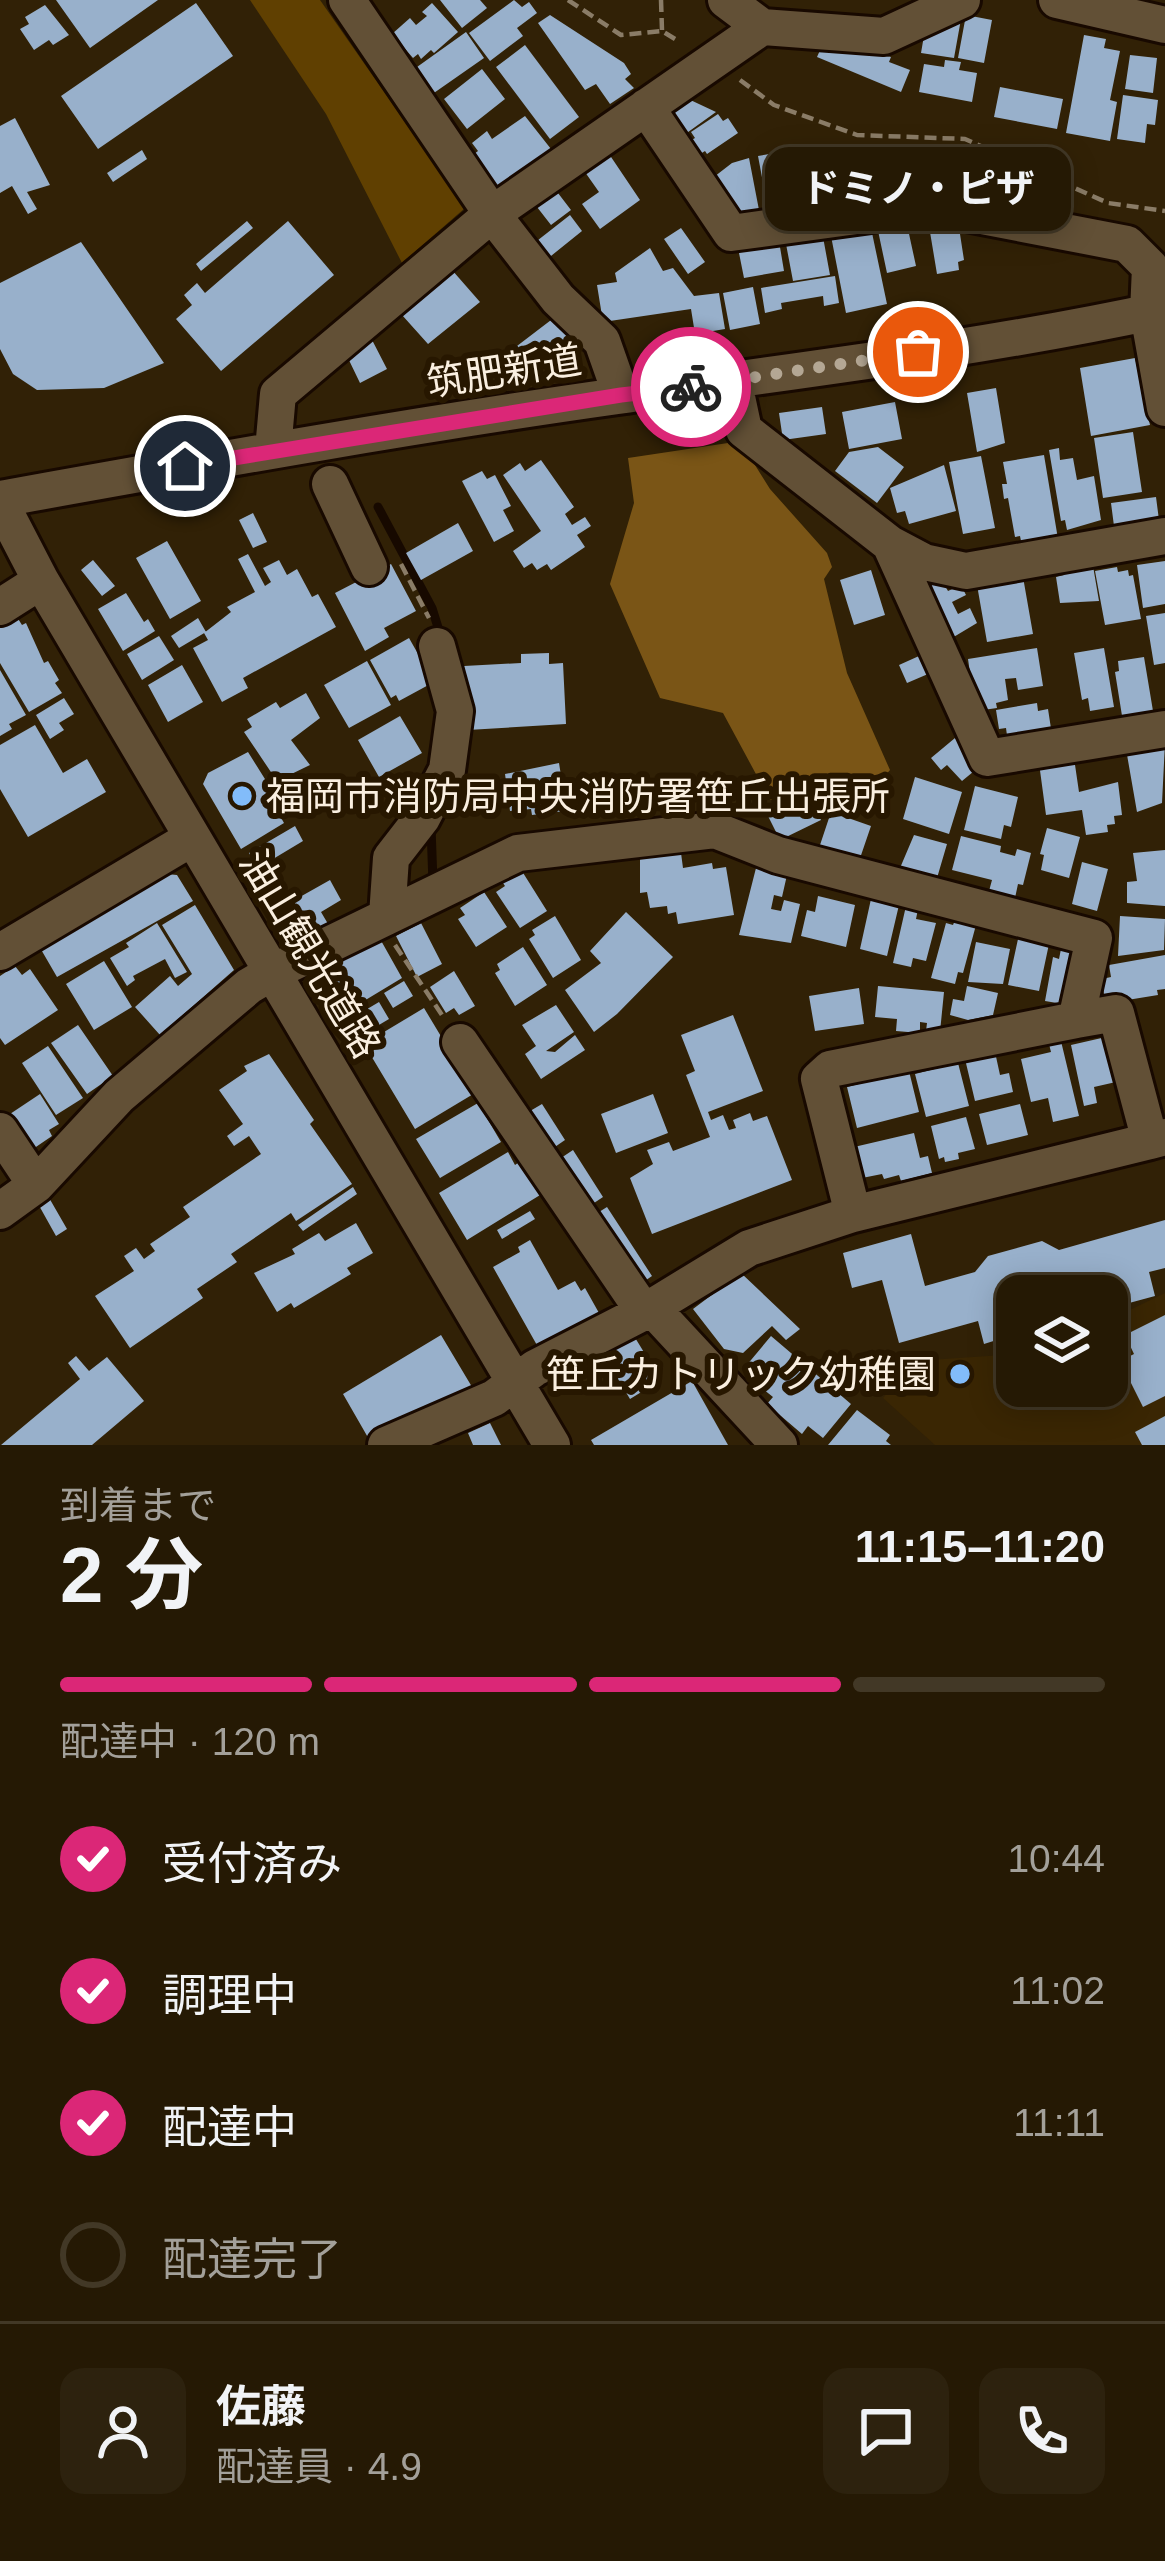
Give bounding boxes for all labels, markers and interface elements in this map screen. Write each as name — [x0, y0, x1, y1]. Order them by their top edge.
callout: ドミノ・ピザ — [765, 148, 1071, 232]
text: ドミノ・ピザ — [801, 167, 1035, 210]
pin — [867, 301, 969, 403]
icon: bag — [885, 319, 951, 385]
courier — [631, 327, 751, 447]
street label: 筑肥新道 — [424, 338, 584, 404]
icon: bike — [658, 354, 724, 420]
pin — [134, 415, 236, 517]
icon: home — [152, 433, 218, 499]
place label: 福岡市消防局中央消防署笹丘出張所 — [266, 775, 890, 818]
marker: 福岡市消防局中央消防署笹丘出張所 — [229, 783, 255, 809]
street label: 油山観光道路 — [231, 843, 389, 1065]
map controls — [996, 1275, 1128, 1407]
button: layers — [996, 1275, 1128, 1407]
place label: 笹丘カトリック幼稚園 — [546, 1353, 936, 1396]
marker: 笹丘カトリック幼稚園 — [947, 1361, 973, 1387]
text: 到着まで — [60, 1484, 216, 1527]
text: 11:15–11:20 — [855, 1521, 1105, 1572]
text: 2 分 — [60, 1531, 203, 1619]
text: 配達中 · 120 m — [60, 1720, 320, 1763]
icon: check — [60, 1826, 126, 1892]
text: 10:44 — [1007, 1837, 1105, 1880]
text: 受付済み — [162, 1838, 342, 1889]
icon: check — [60, 1958, 126, 2024]
text: 11:02 — [1010, 1969, 1105, 2012]
text: 調理中 — [162, 1970, 297, 2021]
icon: check — [60, 2090, 126, 2156]
text: 11:11 — [1013, 2101, 1105, 2144]
text: 配達中 — [162, 2102, 297, 2153]
text: 配達完了 — [162, 2234, 342, 2285]
button: person — [60, 2368, 186, 2494]
button: chat — [823, 2368, 949, 2494]
button: phone — [979, 2368, 1105, 2494]
text: 佐藤 — [216, 2381, 306, 2432]
text: 配達員 · 4.9 — [216, 2445, 422, 2488]

